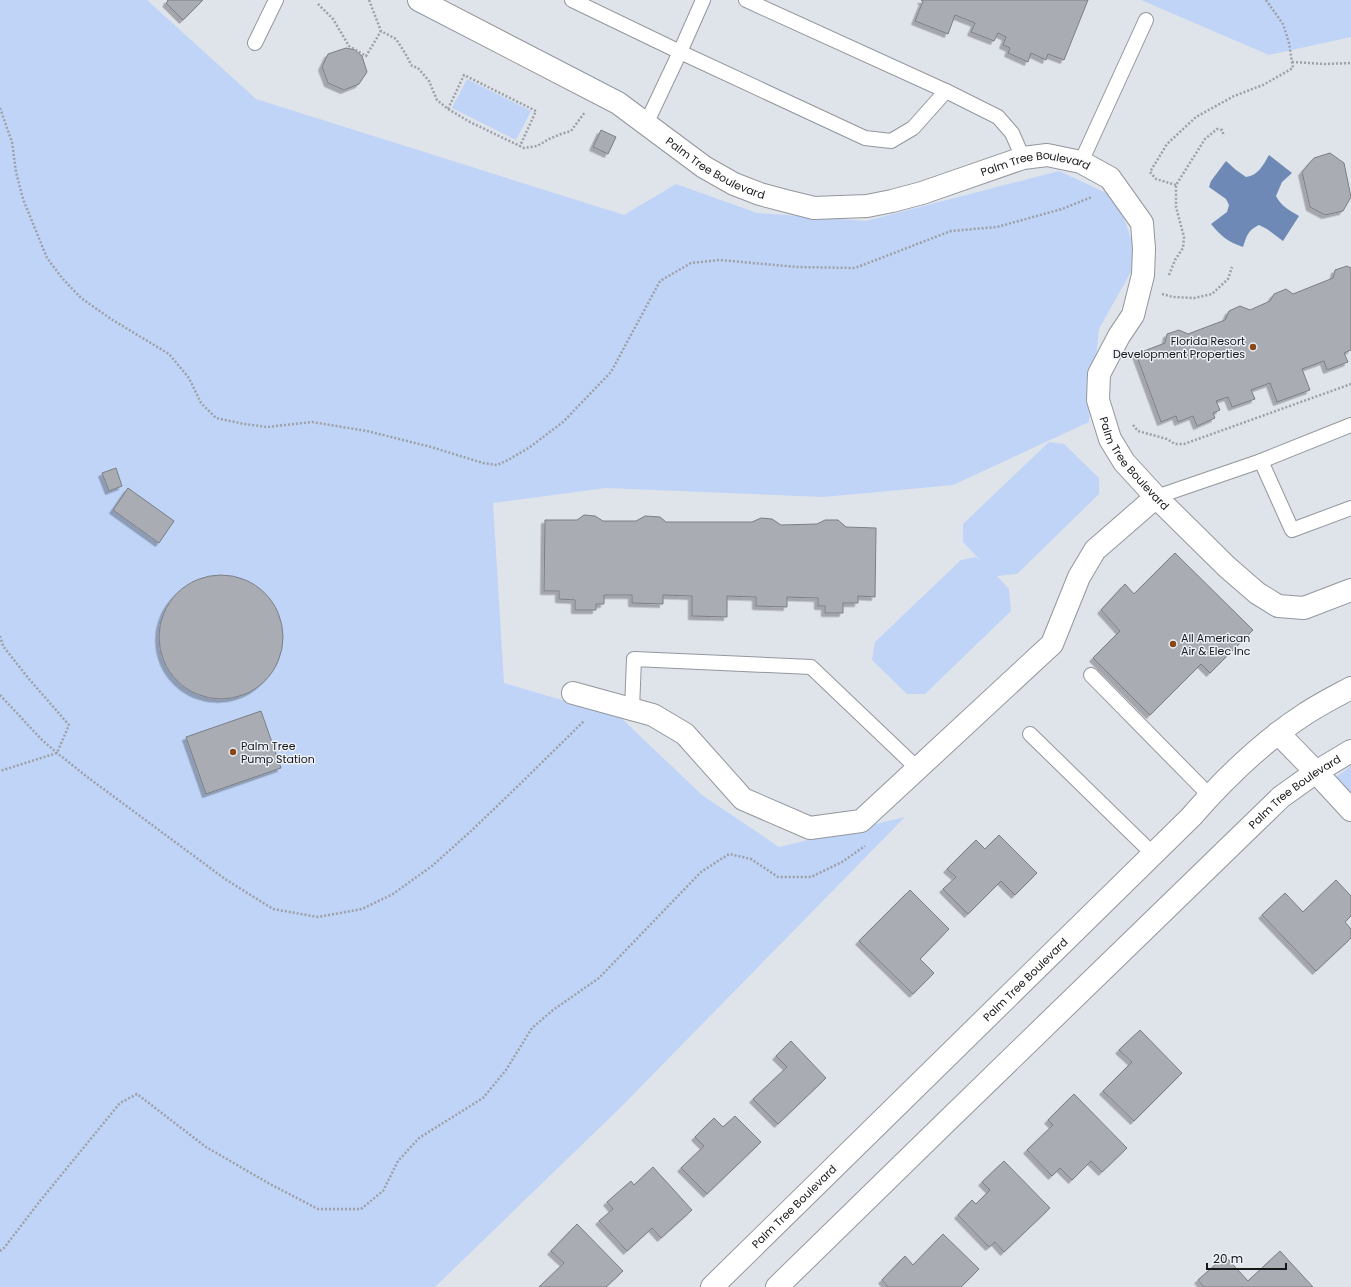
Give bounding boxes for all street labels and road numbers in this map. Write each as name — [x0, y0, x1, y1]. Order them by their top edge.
street label: Palm Tree Boulevard — [662, 133, 767, 203]
street label: Palm Tree Boulevard — [978, 147, 1093, 180]
street label: Palm Tree Boulevard — [1096, 415, 1173, 514]
street label: Palm Tree Boulevard — [1245, 751, 1344, 832]
street label: Palm Tree Boulevard — [979, 934, 1071, 1025]
street label: Palm Tree Boulevard — [748, 1161, 840, 1252]

